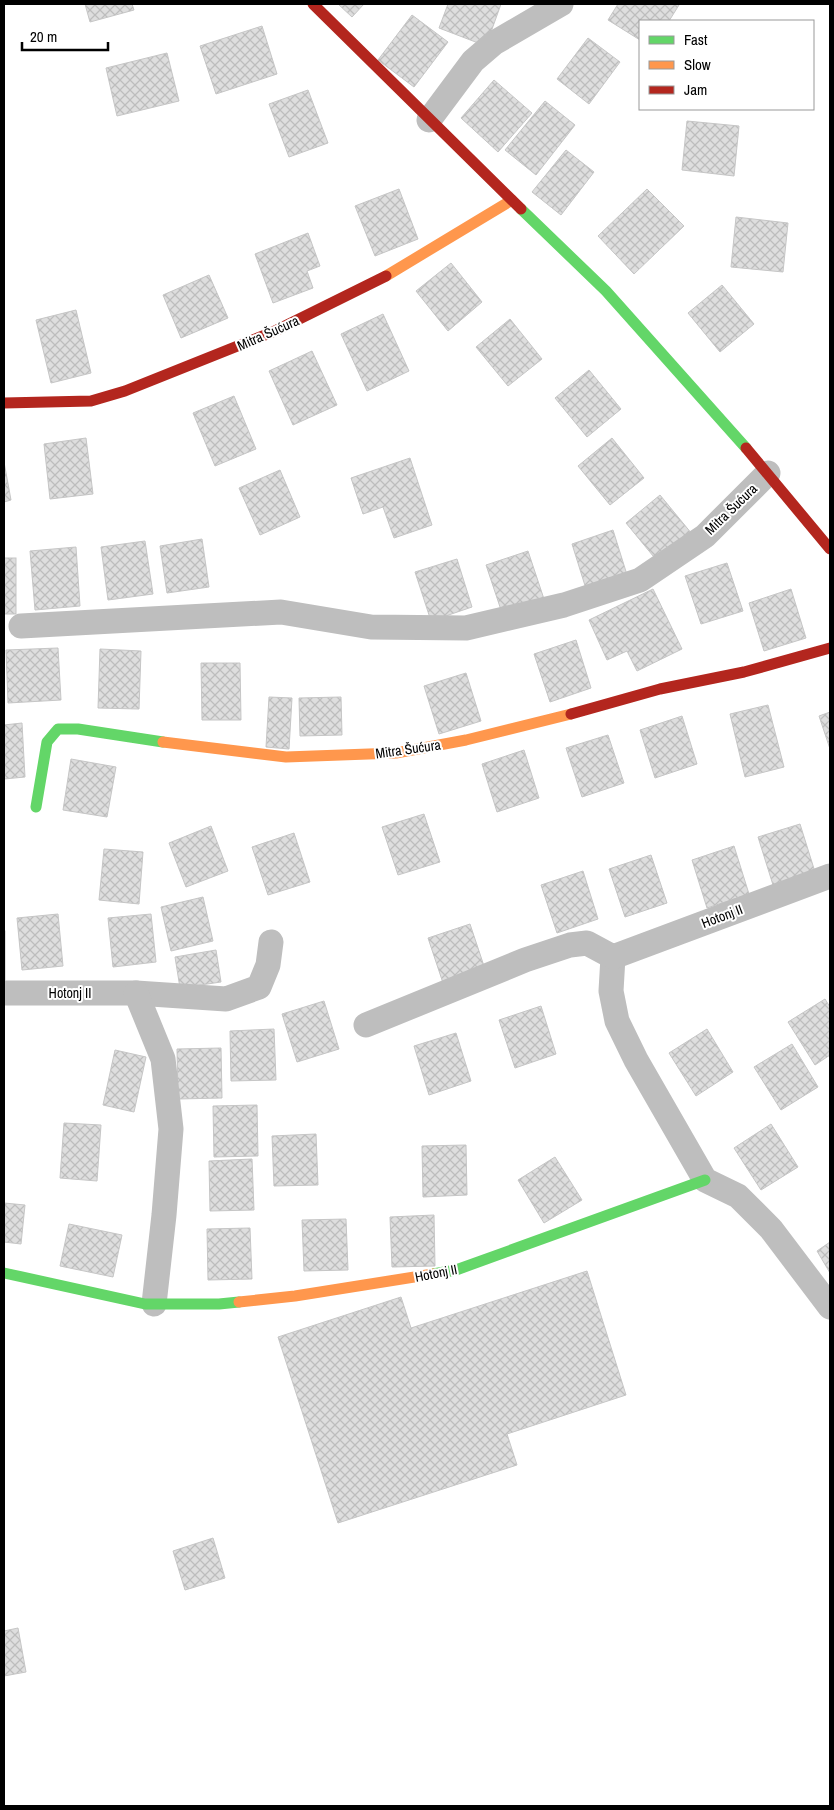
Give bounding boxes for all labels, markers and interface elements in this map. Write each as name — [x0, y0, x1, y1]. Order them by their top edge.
scale bar — [22, 20, 109, 52]
legend — [639, 20, 814, 110]
text: 20 m — [30, 26, 57, 47]
text: Fast — [684, 29, 708, 50]
text: Slow — [684, 54, 711, 75]
text: Jam — [684, 79, 707, 100]
street label: Mitra Šućura — [234, 311, 302, 355]
street label: Mitra Šućura — [701, 479, 761, 538]
street label: Mitra Šućura — [374, 735, 442, 762]
street label: Hotonj II — [699, 900, 745, 932]
street label: Hotonj II — [49, 984, 91, 1002]
street label: Hotonj II — [413, 1260, 459, 1286]

